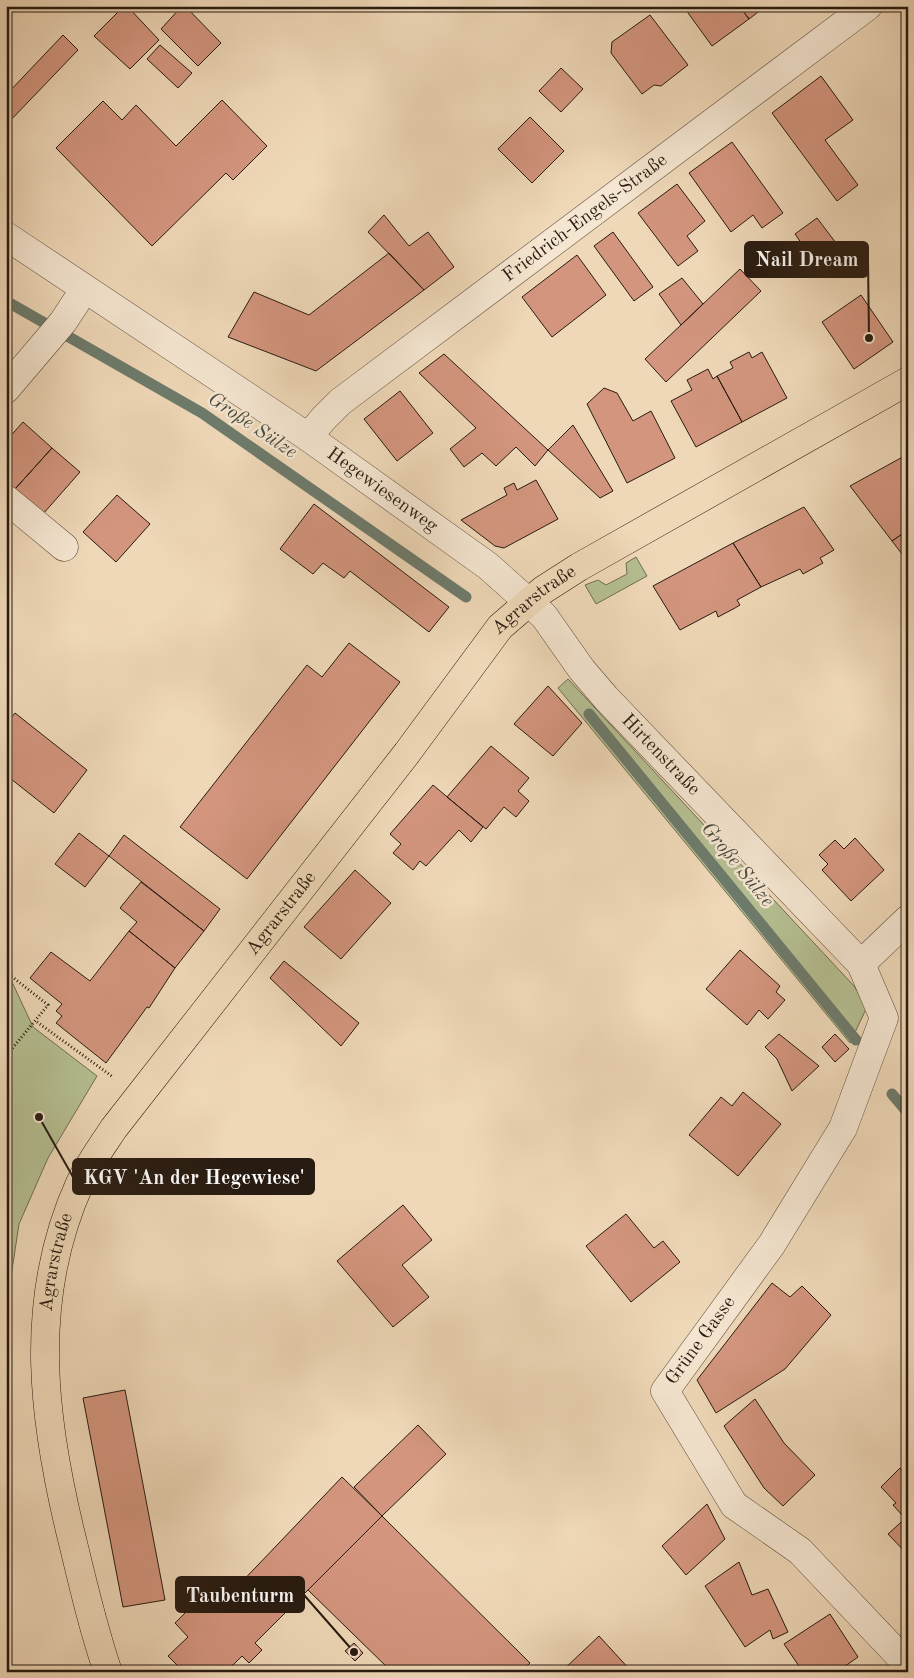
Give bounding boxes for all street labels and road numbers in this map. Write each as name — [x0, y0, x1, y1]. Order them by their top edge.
street label: Friedrich-Engels-Straße — [499, 150, 671, 286]
street label: Hegewiesenweg — [323, 444, 442, 537]
street label: Agrarstraße — [489, 562, 579, 639]
street label: Hirtenstraße — [618, 711, 704, 799]
street label: Agrarstraße — [243, 868, 320, 959]
street label: Agrarstraße — [37, 1210, 77, 1313]
street label: Grüne Gasse — [663, 1293, 739, 1389]

